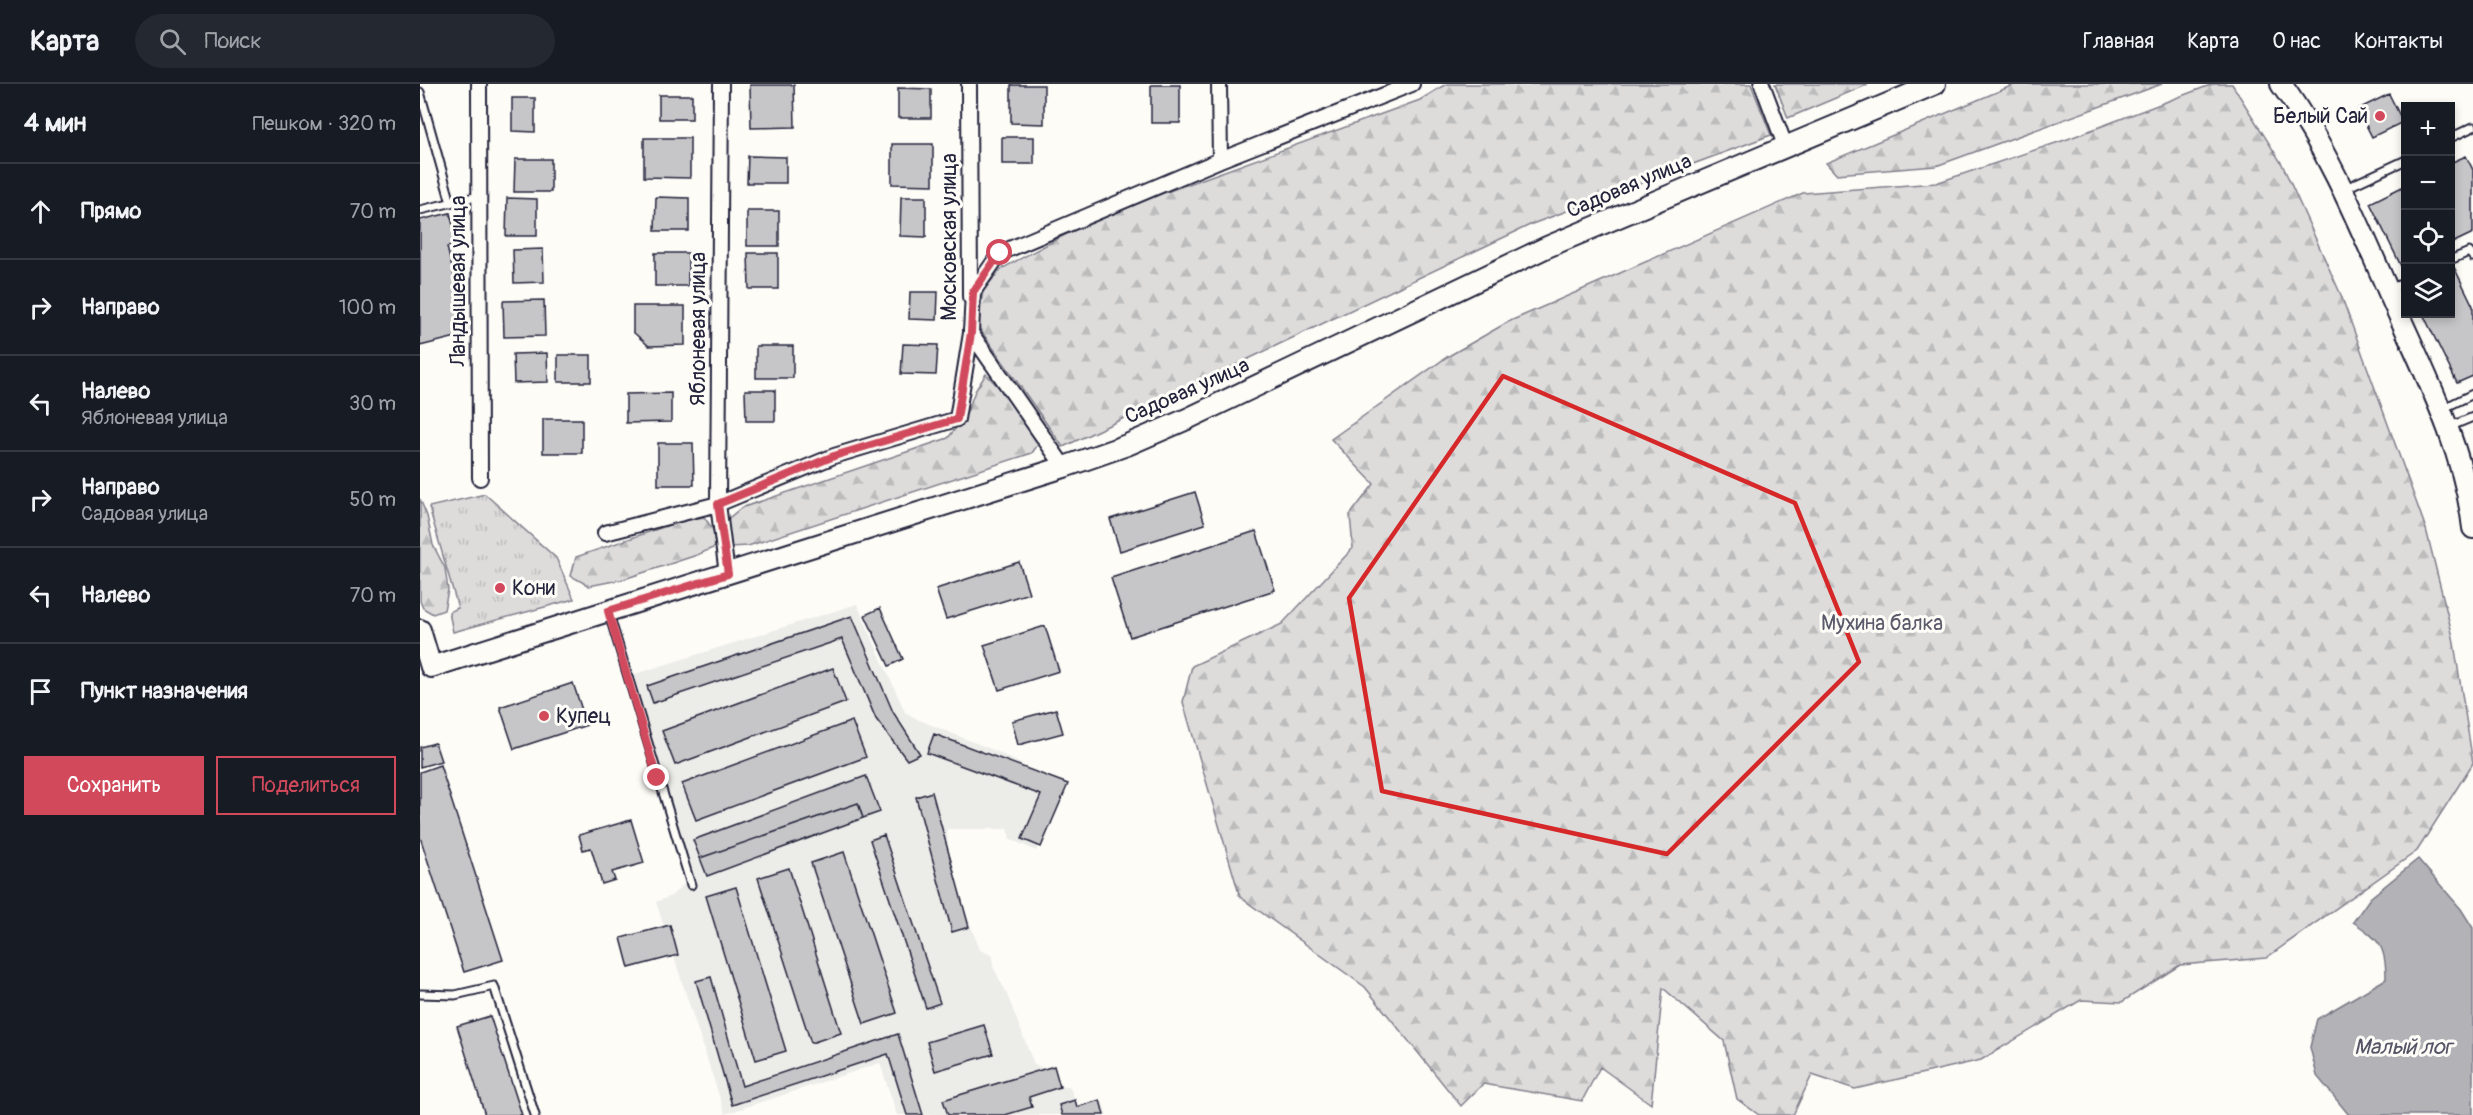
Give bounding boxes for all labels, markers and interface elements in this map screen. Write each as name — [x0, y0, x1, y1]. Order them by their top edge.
search box — [135, 14, 555, 68]
text: Карта — [30, 24, 99, 59]
icon: search — [156, 25, 189, 58]
text: Поиск — [204, 27, 262, 55]
text: Главная — [2083, 28, 2154, 55]
text: Карта — [2187, 28, 2239, 55]
text: О нас — [2272, 28, 2321, 55]
text: Контакты — [2354, 28, 2443, 55]
map controls — [2401, 102, 2455, 318]
button: + — [2401, 102, 2455, 156]
place label: Белый Сай — [2273, 103, 2368, 130]
text: 4 мин — [24, 107, 86, 139]
marker: Белый Сай — [2373, 109, 2387, 123]
text: Пешком · 320 m — [253, 111, 396, 136]
street label: Садовая улица — [1562, 148, 1696, 224]
street label: Московская улица — [936, 153, 963, 321]
button: − — [2401, 156, 2455, 210]
icon: ahead — [24, 195, 57, 228]
street label: Ландышевая улица — [445, 196, 472, 367]
text: Прямо — [81, 197, 141, 225]
text: 70 m — [350, 199, 396, 224]
button: locate — [2401, 210, 2455, 264]
route start — [986, 239, 1012, 265]
street label: Яблоневая улица — [685, 252, 712, 406]
button: layers — [2401, 264, 2455, 318]
icon: right — [24, 291, 57, 324]
text: Направо — [81, 293, 160, 321]
text: 100 m — [339, 295, 396, 320]
street label: Садовая улица — [1121, 352, 1253, 430]
text: Налево — [81, 377, 150, 405]
icon: left — [24, 387, 57, 420]
text: 30 m — [349, 391, 396, 416]
text: Яблоневая улица — [81, 405, 228, 430]
text: Направо — [81, 473, 160, 501]
icon: right — [24, 483, 57, 516]
text: 50 m — [349, 487, 396, 512]
text: Садовая улица — [81, 501, 208, 526]
place label: Кони — [512, 575, 555, 602]
icon: left — [24, 579, 57, 612]
text: Налево — [81, 581, 150, 609]
marker: Кони — [493, 581, 507, 595]
text: 70 m — [350, 583, 396, 608]
park label: Мухина балка — [1821, 610, 1943, 637]
icon: arrive — [24, 675, 57, 708]
text: Пункт назначения — [81, 677, 248, 705]
place label: Купец — [556, 703, 611, 730]
marker: Купец — [537, 709, 551, 723]
button: Сохранить — [24, 756, 204, 815]
button: Поделиться — [216, 756, 396, 815]
route end — [643, 764, 669, 790]
water label: Малый лог — [2354, 1033, 2456, 1061]

